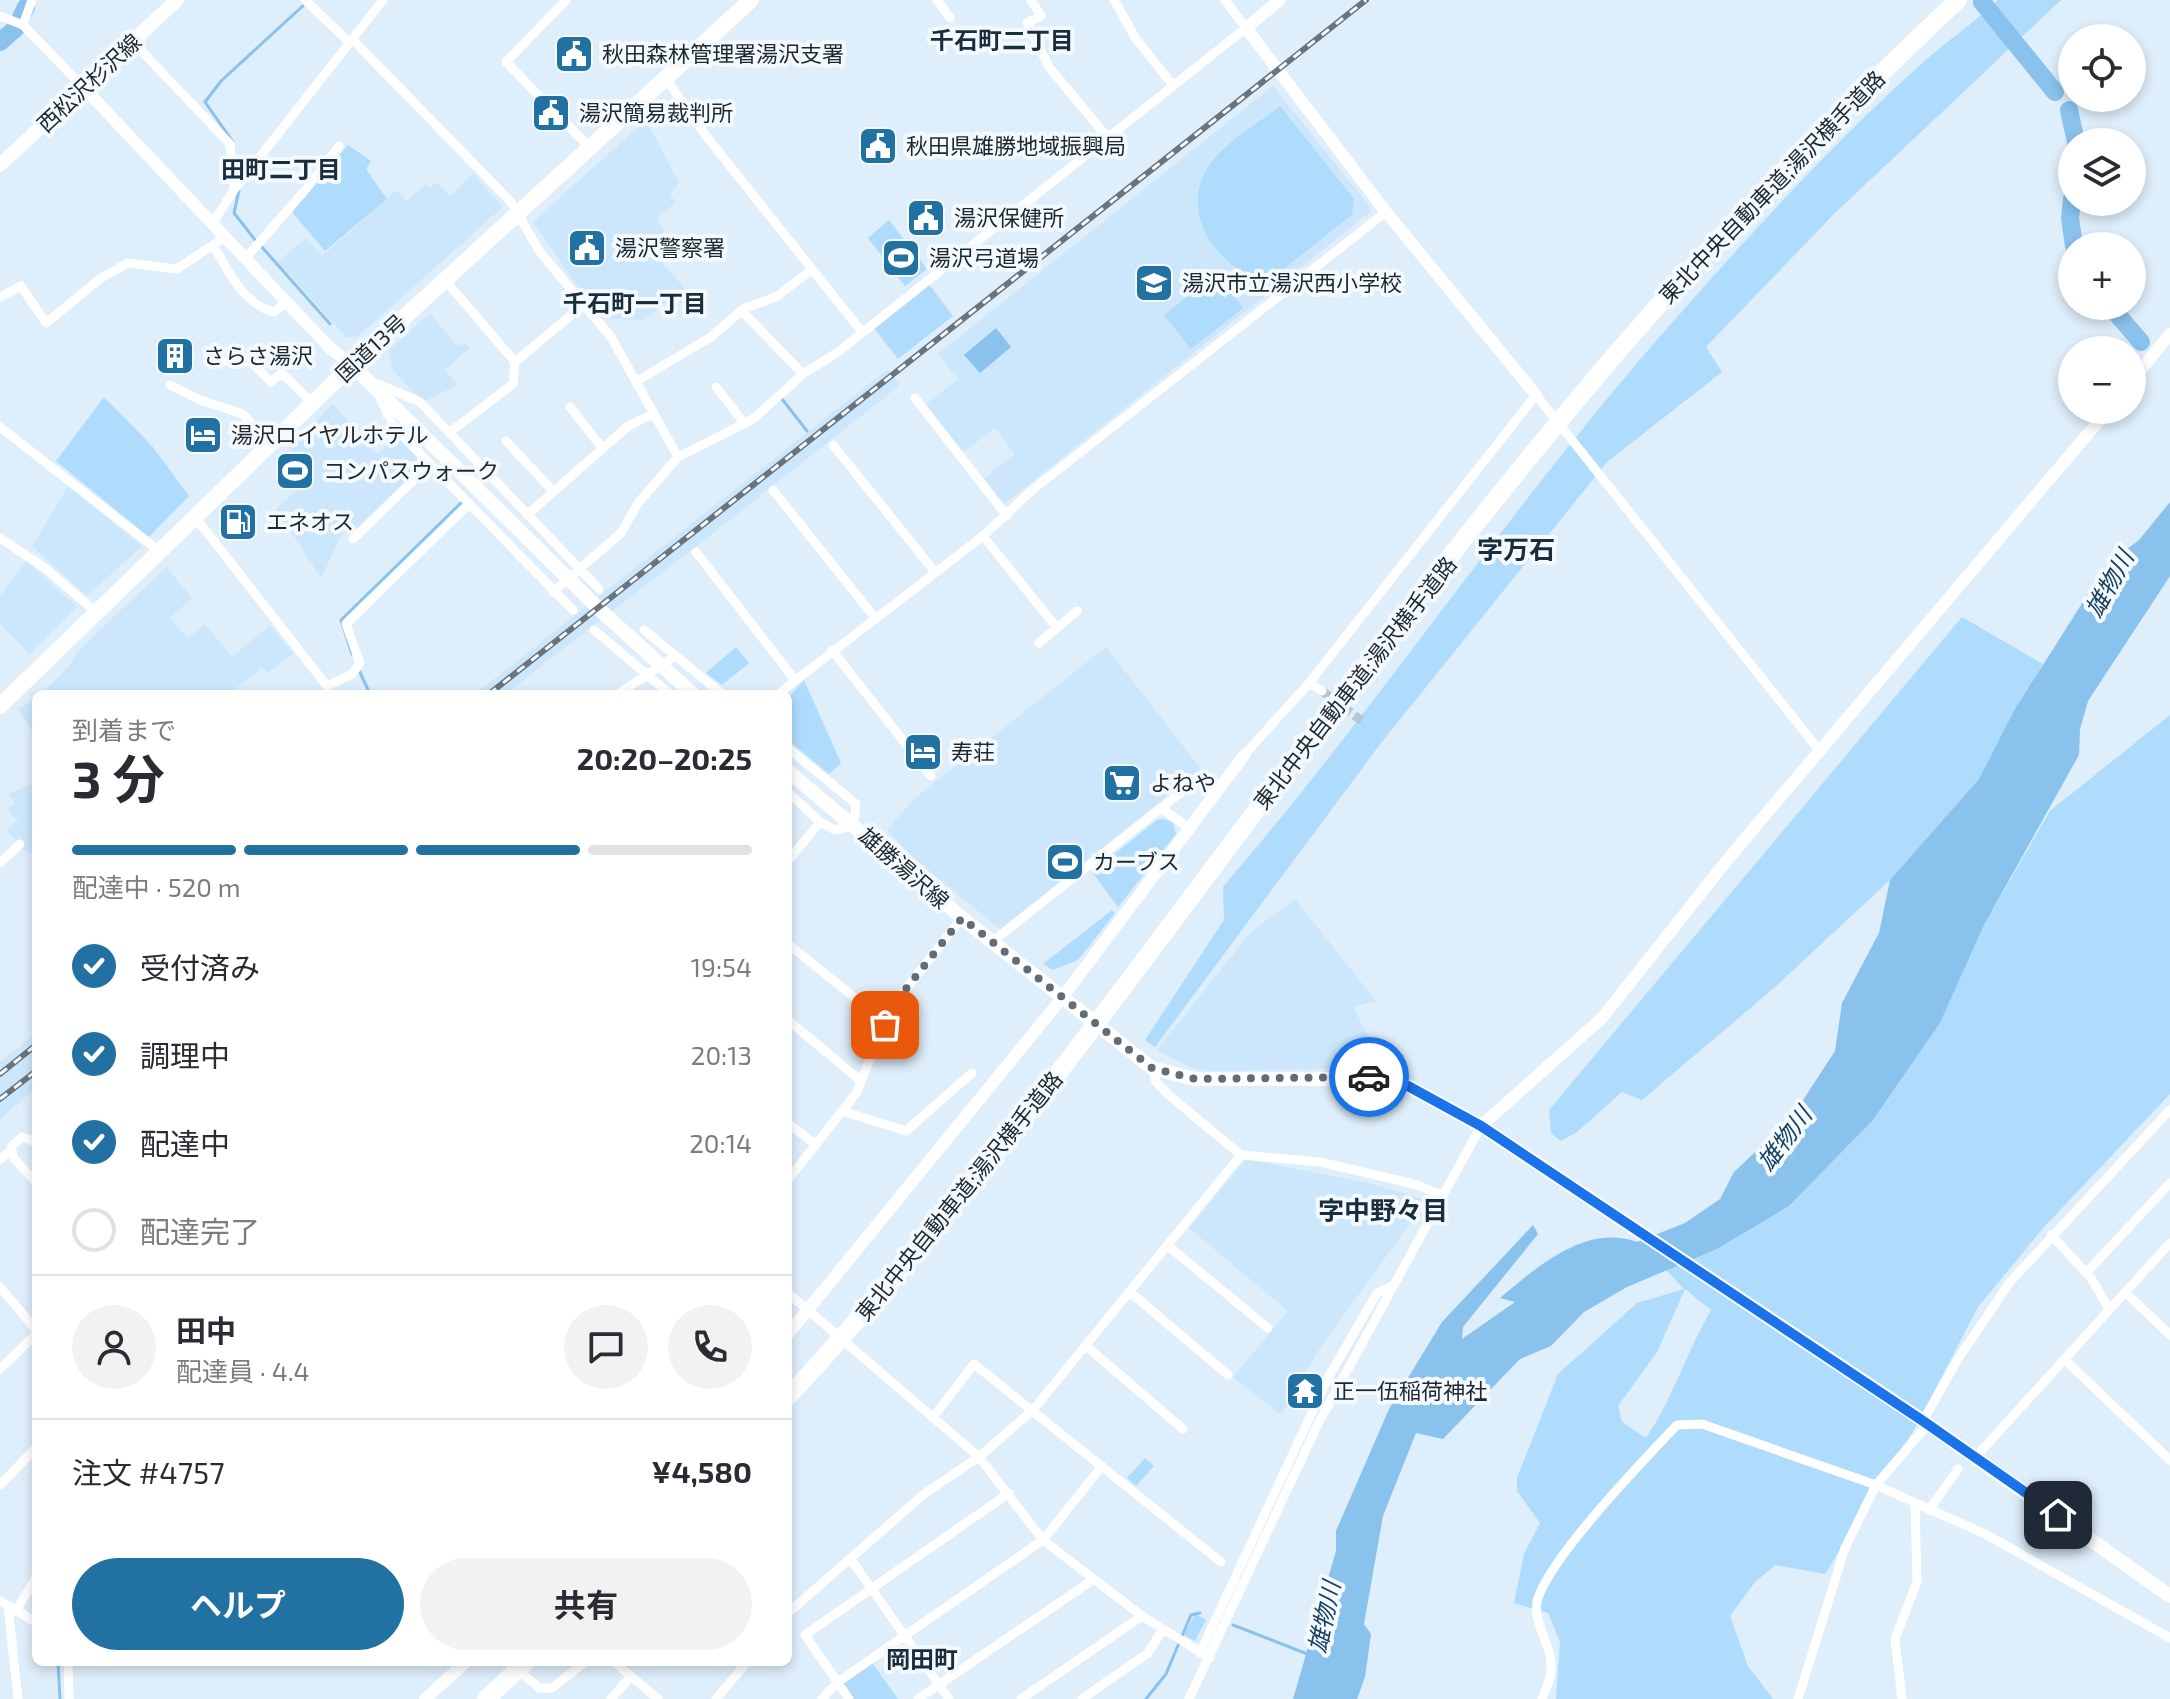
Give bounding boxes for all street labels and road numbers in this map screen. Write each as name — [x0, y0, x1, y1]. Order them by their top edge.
street label: 西松沢杉沢線 — [31, 28, 145, 137]
street label: 東北中央自動車道;湯沢横手道路 — [1653, 65, 1889, 308]
street label: 国道13号 — [330, 308, 411, 386]
street label: 東北中央自動車道;湯沢横手道路 — [1248, 551, 1461, 814]
street label: 雄勝湯沢線 — [855, 821, 955, 913]
street label: 東北中央自動車道;湯沢横手道路 — [850, 1065, 1067, 1325]

